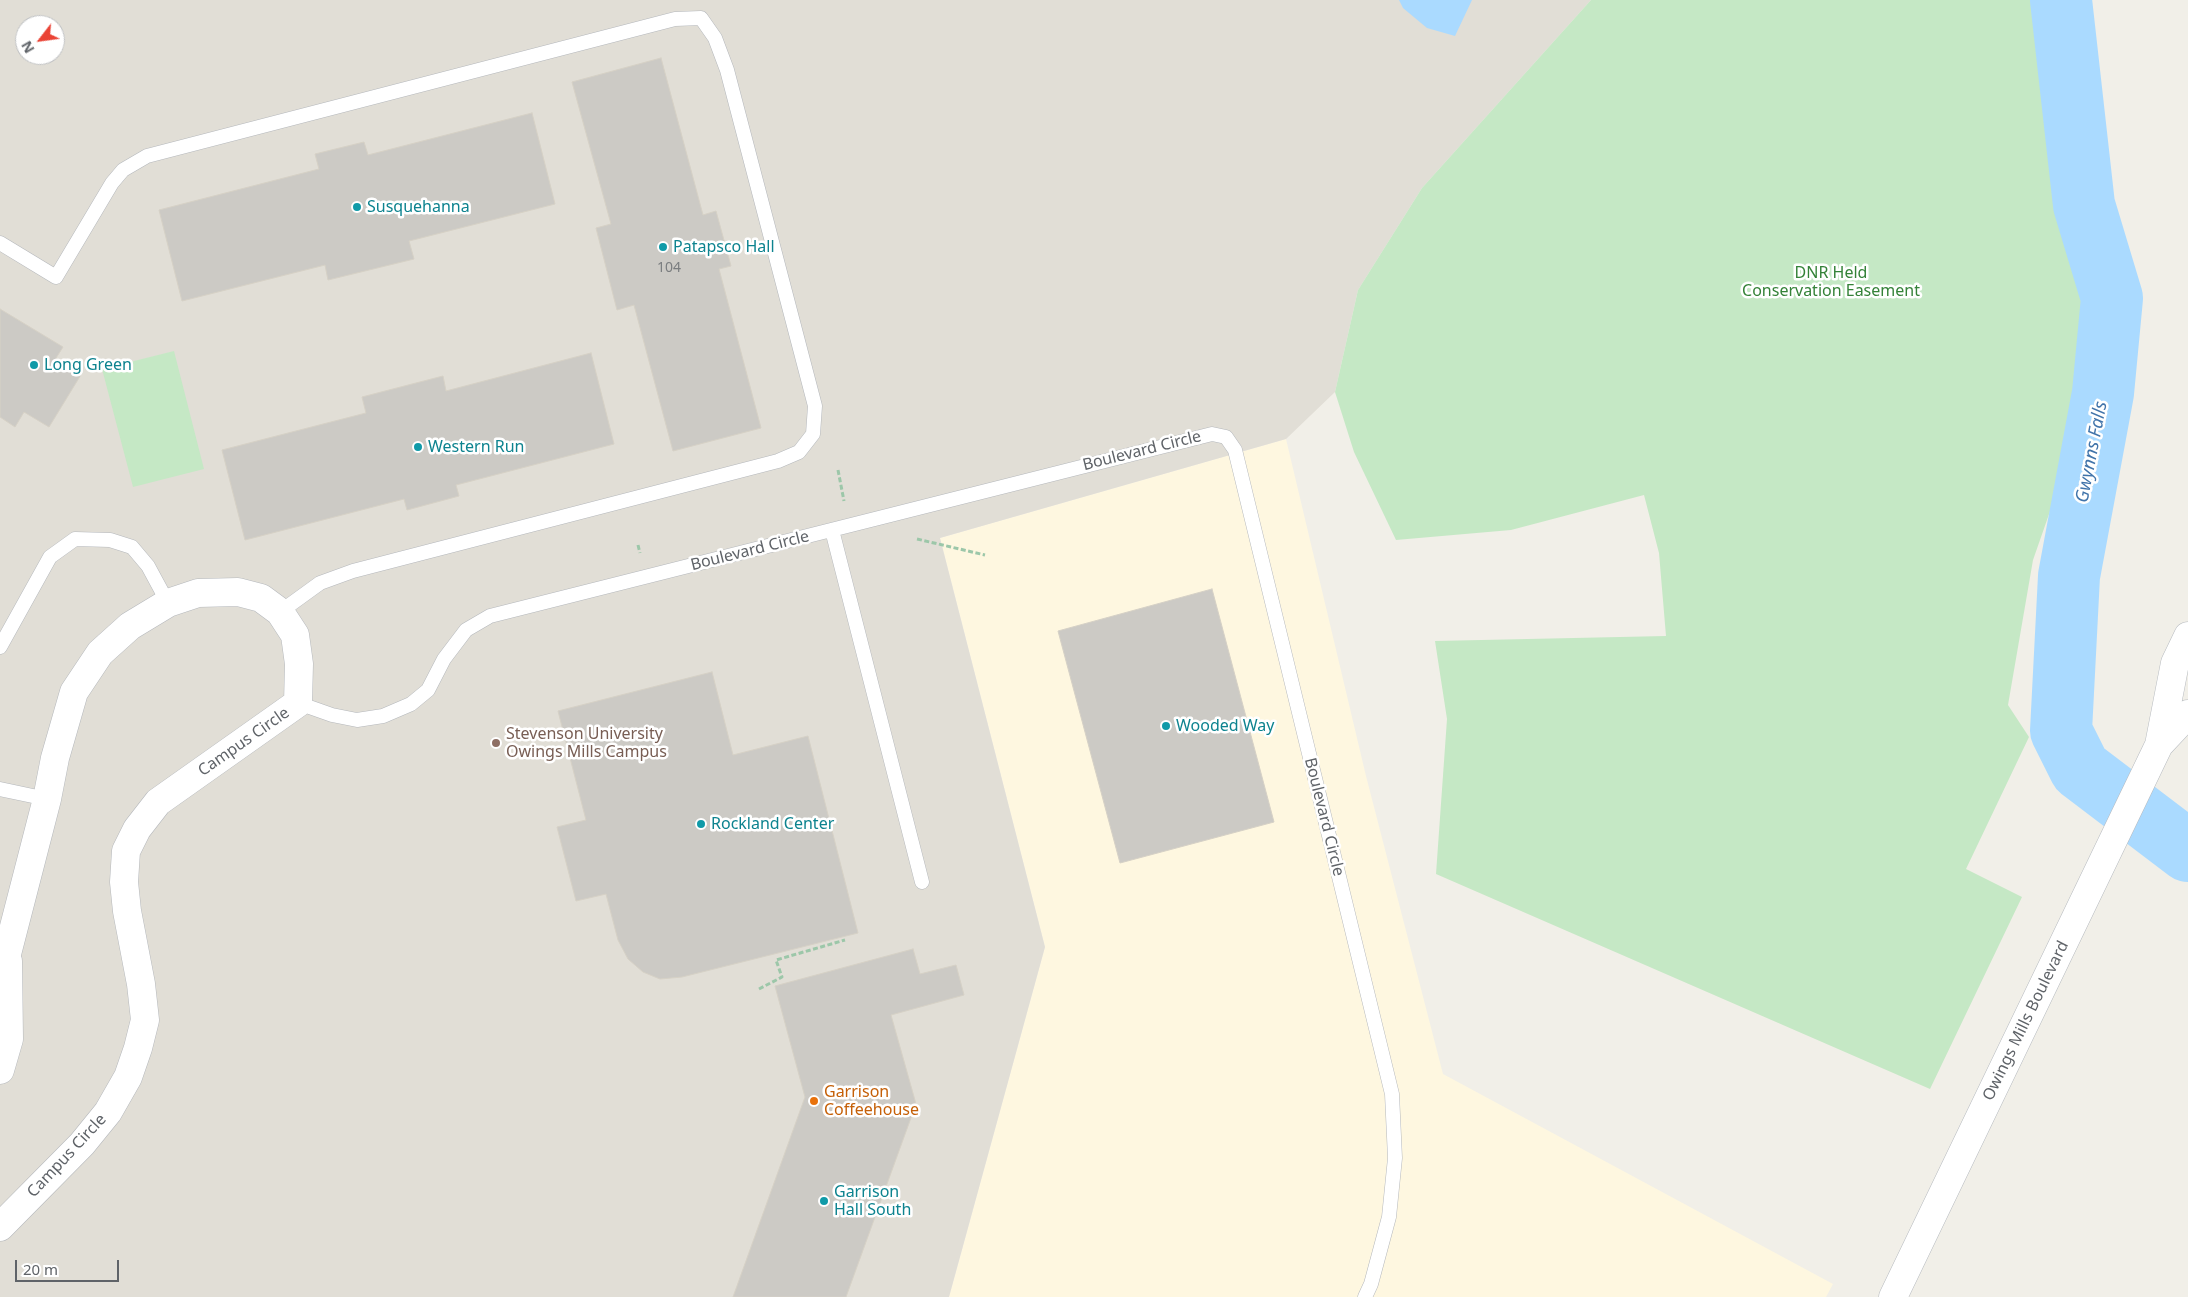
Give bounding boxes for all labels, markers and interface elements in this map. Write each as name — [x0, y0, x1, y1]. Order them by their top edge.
north arrow — [15, 15, 65, 65]
text: N — [16, 38, 39, 57]
place label: Susquehanna — [367, 197, 470, 217]
marker: Susquehanna — [351, 201, 363, 213]
place label: Patapsco Hall — [673, 237, 775, 257]
marker: Patapsco Hall — [657, 241, 669, 253]
house number: 104 — [657, 260, 681, 276]
park label: DNR Held Conservation Easement — [1742, 263, 1920, 301]
place label: Long Green — [44, 355, 132, 375]
marker: Long Green — [28, 359, 40, 371]
water label: Gwynns Falls — [2072, 399, 2112, 505]
street label: Boulevard Circle — [1081, 427, 1203, 475]
place label: Western Run — [428, 437, 524, 457]
marker: Western Run — [412, 441, 424, 453]
street label: Boulevard Circle — [689, 527, 811, 575]
street label: Campus Circle — [195, 703, 293, 781]
place label: Wooded Way — [1176, 716, 1274, 736]
marker: Wooded Way — [1160, 720, 1172, 732]
place label: Stevenson University Owings Mills Campus — [506, 724, 667, 762]
marker: Stevenson University Owings Mills Campus — [490, 737, 502, 749]
street label: Boulevard Circle — [1300, 756, 1348, 878]
place label: Rockland Center — [711, 814, 834, 834]
marker: Rockland Center — [695, 818, 707, 830]
street label: Owings Mills Boulevard — [1979, 938, 2073, 1104]
place label: Garrison Coffeehouse — [824, 1082, 919, 1120]
marker: Garrison Coffeehouse — [808, 1095, 820, 1107]
street label: Campus Circle — [24, 1110, 110, 1202]
place label: Garrison Hall South — [834, 1182, 911, 1220]
marker: Garrison Hall South — [818, 1195, 830, 1207]
scale bar — [18, 1250, 121, 1282]
text: 20 m — [23, 1259, 58, 1279]

